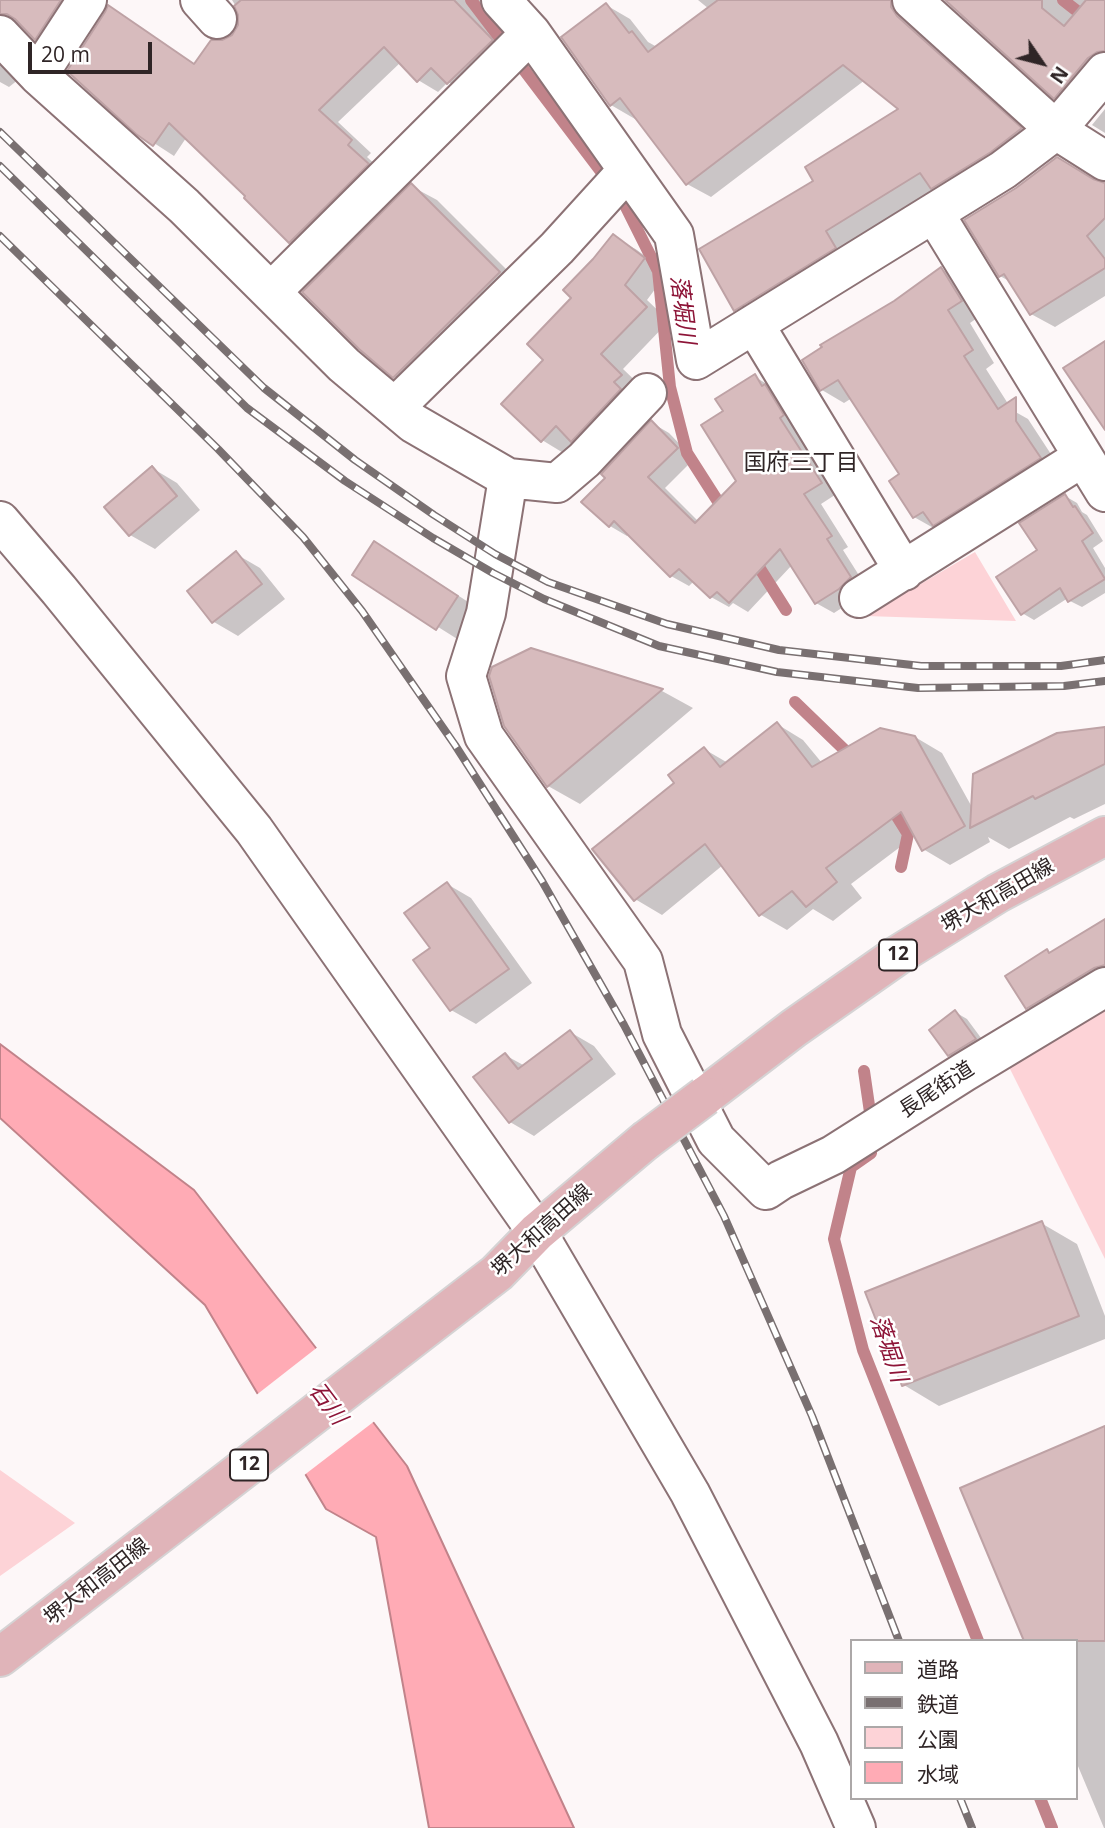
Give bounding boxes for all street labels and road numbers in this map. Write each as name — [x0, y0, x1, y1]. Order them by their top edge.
street label: 堺大和高田線 — [937, 854, 1059, 938]
road number: 12 — [879, 939, 917, 970]
street label: 長尾街道 — [895, 1057, 979, 1123]
street label: 堺大和高田線 — [487, 1179, 597, 1283]
road number: 12 — [230, 1450, 268, 1480]
street label: 堺大和高田線 — [40, 1533, 154, 1631]

